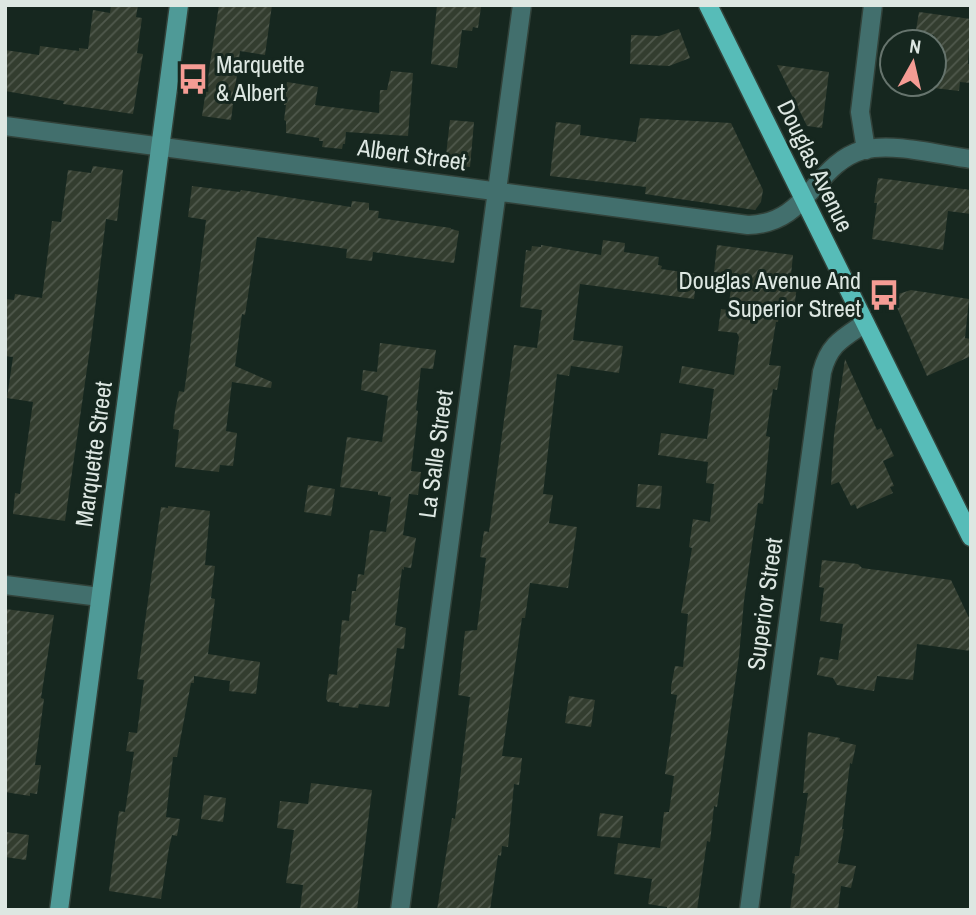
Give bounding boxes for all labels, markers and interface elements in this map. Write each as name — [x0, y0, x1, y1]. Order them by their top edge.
north arrow — [878, 28, 948, 98]
text: N — [908, 33, 923, 60]
place label: Marquette & Albert — [216, 48, 305, 108]
bus stop icon: Marquette & Albert — [176, 62, 210, 96]
street label: Douglas Avenue — [770, 94, 862, 237]
street label: Albert Street — [355, 130, 469, 178]
place label: Douglas Avenue And Superior Street — [679, 264, 862, 324]
bus stop icon: Douglas Avenue And Superior Street — [867, 278, 901, 312]
street label: Marquette Street — [67, 379, 119, 529]
street label: La Salle Street — [410, 387, 460, 520]
street label: Superior Street — [739, 535, 789, 672]

